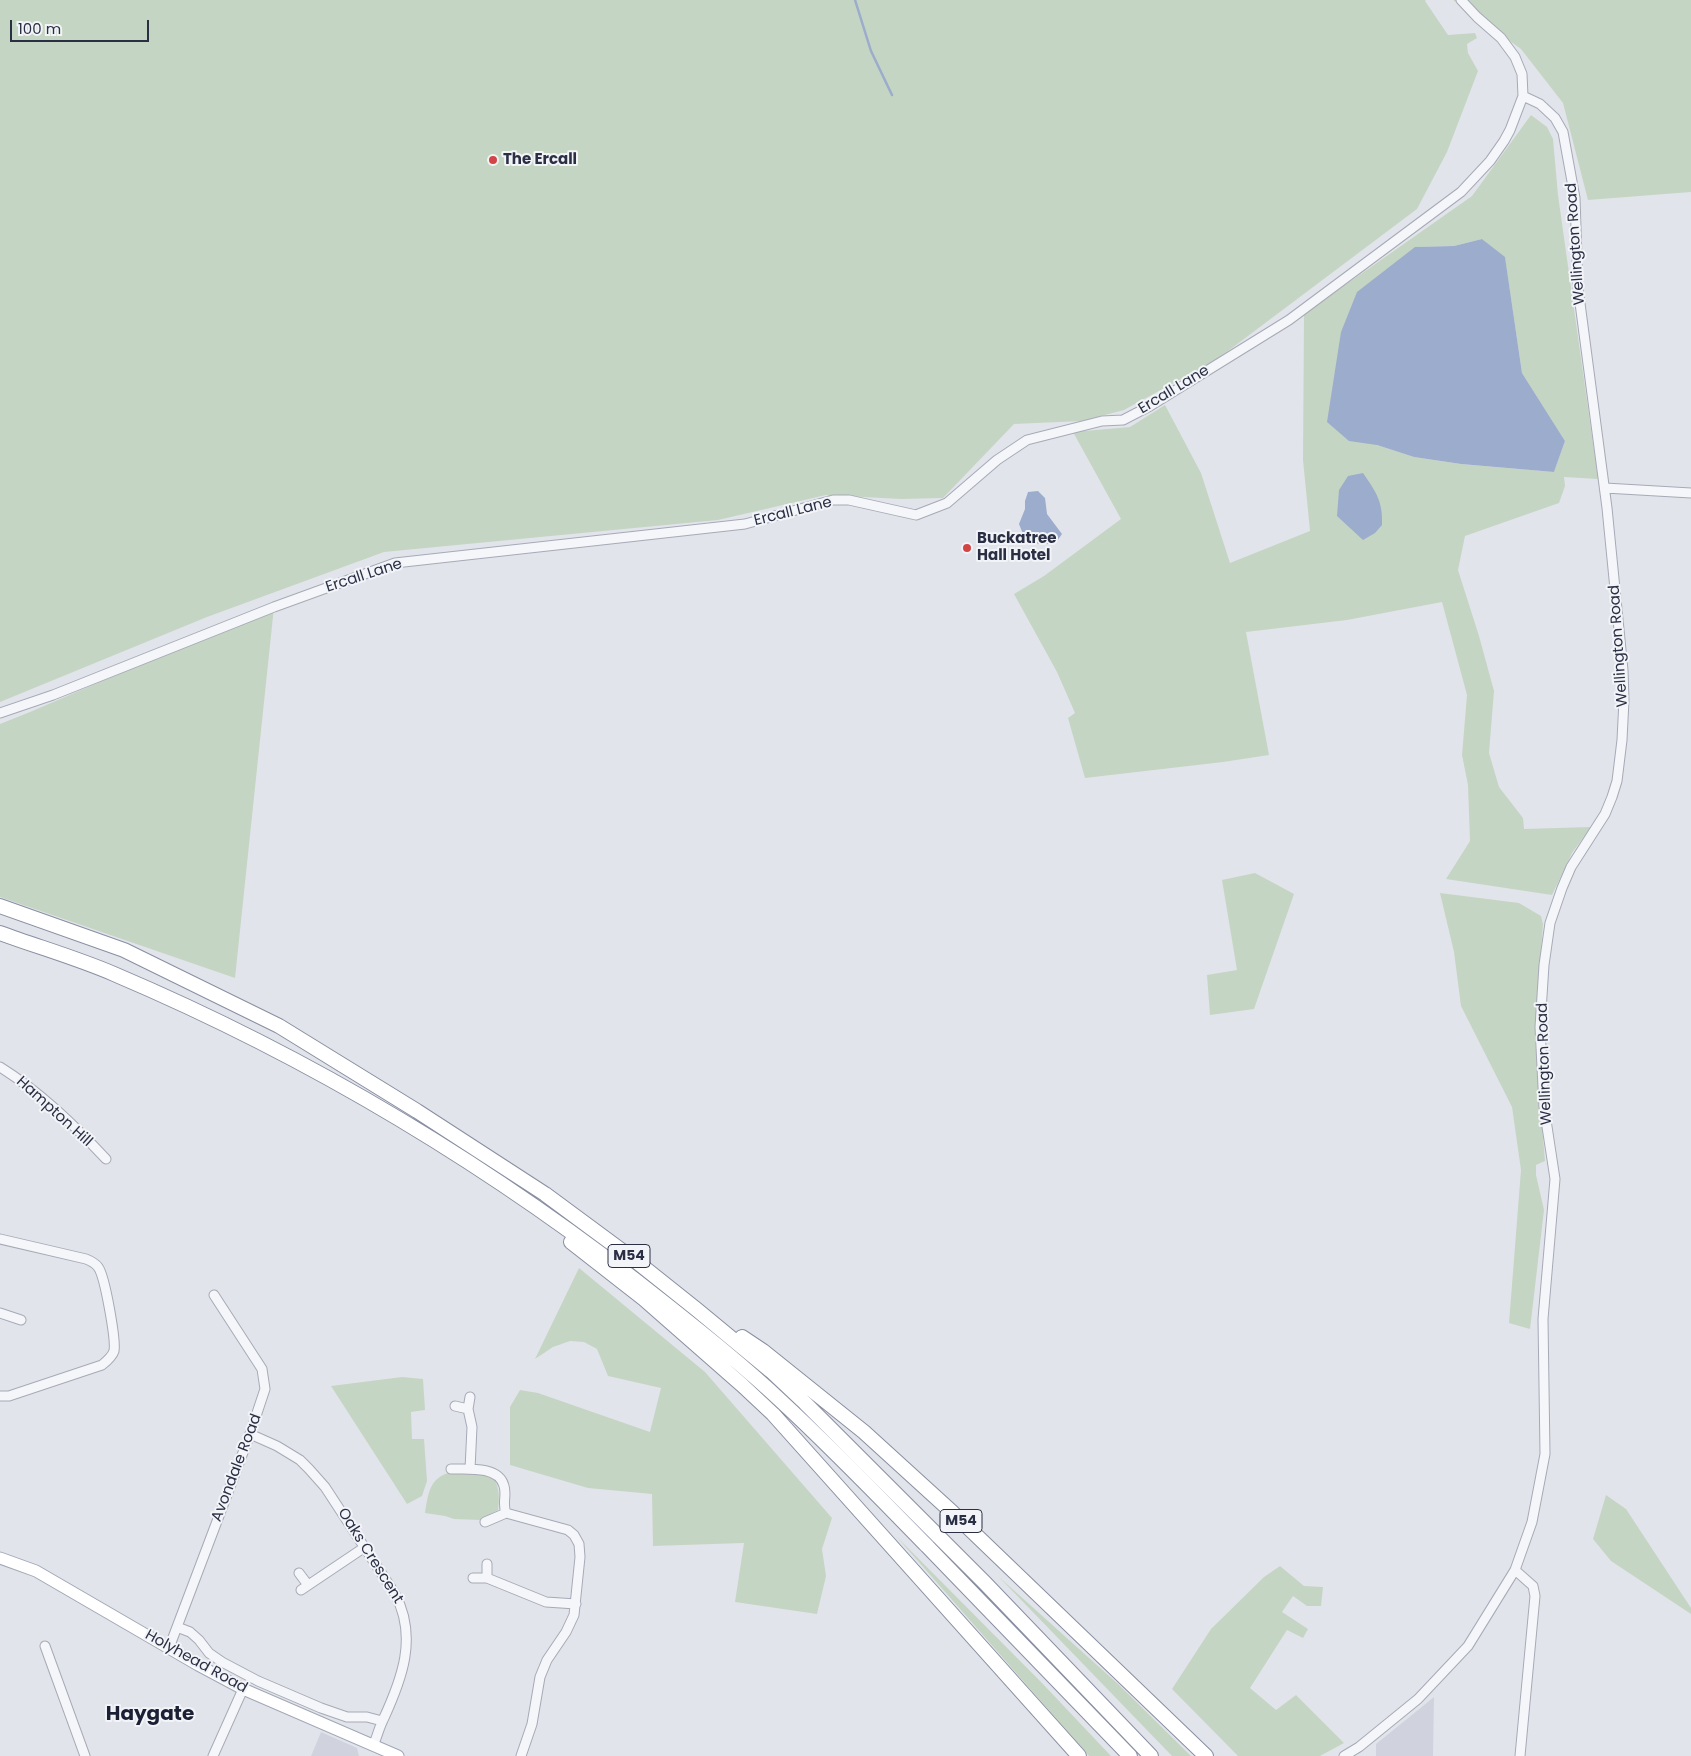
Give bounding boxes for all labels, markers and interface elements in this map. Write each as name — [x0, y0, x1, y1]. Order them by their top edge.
scale bar — [12, 10, 151, 42]
text: 100 m — [18, 18, 61, 39]
place label: The Ercall — [503, 151, 577, 169]
marker: The Ercall — [487, 154, 499, 166]
street label: Wellington Road — [1563, 182, 1589, 306]
street label: Ercall Lane — [1135, 362, 1213, 418]
street label: Ercall Lane — [752, 494, 834, 530]
place label: Buckatree Hall Hotel — [977, 530, 1057, 565]
marker: Buckatree Hall Hotel — [961, 542, 973, 554]
street label: Ercall Lane — [323, 555, 405, 597]
street label: Wellington Road — [1606, 584, 1632, 708]
street label: Wellington Road — [1534, 1003, 1556, 1125]
street label: Hampton Hill — [12, 1073, 96, 1151]
road number: M54 — [608, 1244, 650, 1268]
street label: Avondale Road — [208, 1412, 266, 1524]
street label: Oaks Crescent — [333, 1505, 407, 1607]
road number: M54 — [940, 1510, 982, 1532]
street label: Holyhead Road — [142, 1626, 250, 1698]
district label: Haygate — [106, 1703, 194, 1727]

